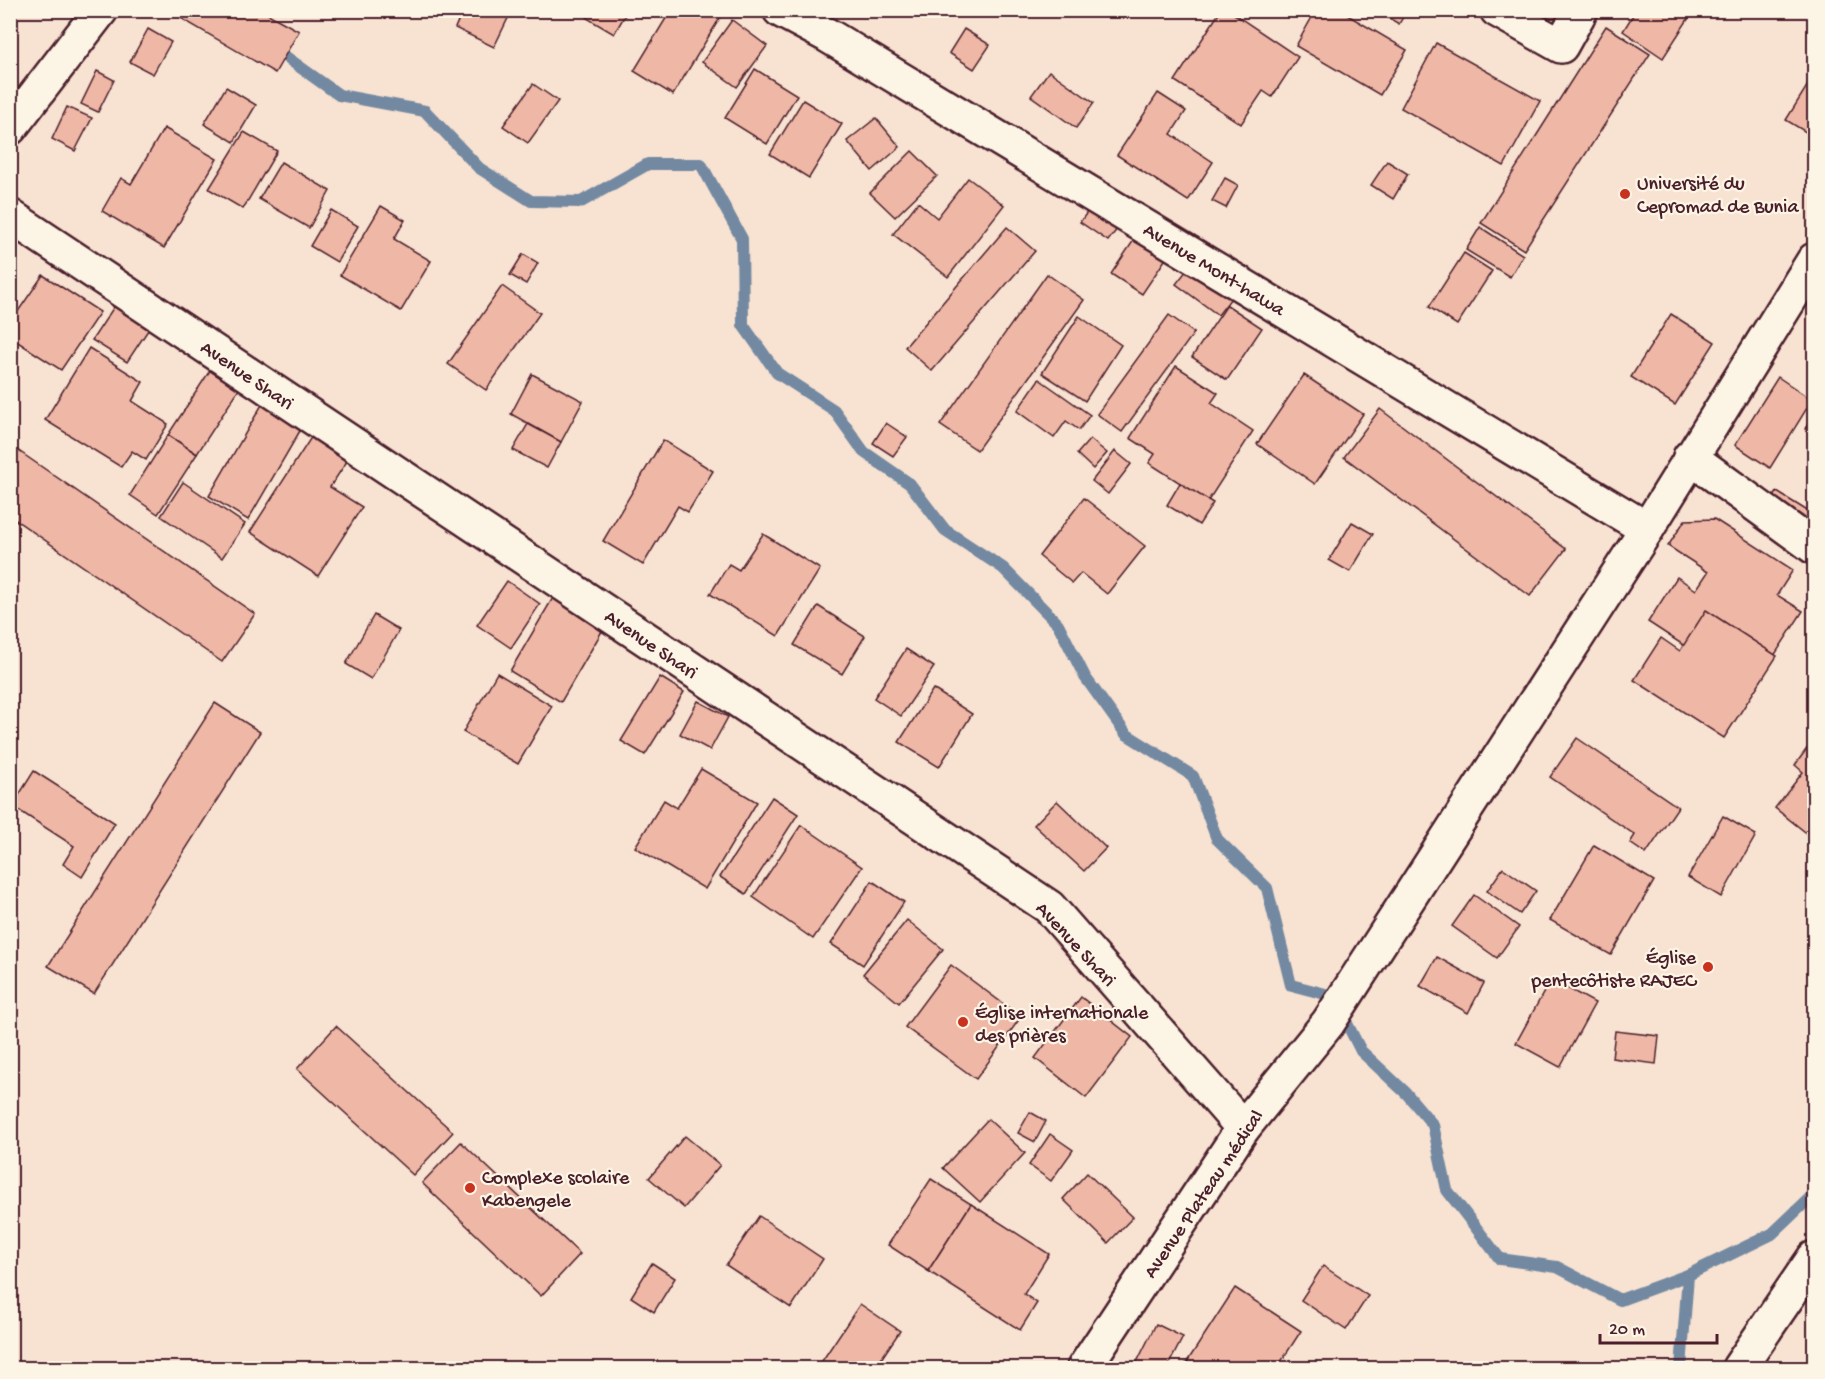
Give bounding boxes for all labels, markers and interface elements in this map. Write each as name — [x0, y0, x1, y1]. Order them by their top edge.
place label: Université du Cepromad de Bunia — [1637, 174, 1799, 220]
marker: Université du Cepromad de Bunia — [1618, 187, 1632, 201]
street label: Avenue Mont-hawa — [1138, 220, 1289, 323]
street label: Avenue Shari — [195, 337, 297, 416]
street label: Avenue Shari — [599, 606, 701, 685]
street label: Avenue Shari — [1029, 898, 1119, 993]
place label: Église pentecôtiste RAJEC — [1530, 947, 1697, 994]
marker: Église pentecôtiste RAJEC — [1701, 960, 1715, 974]
place label: Église internationale des prières — [975, 1002, 1149, 1049]
marker: Église internationale des prières — [956, 1015, 970, 1029]
street label: Avenue Plateau médical — [1140, 1106, 1270, 1283]
place label: Complexe scolaire Kabengele — [482, 1168, 630, 1214]
marker: Complexe scolaire Kabengele — [463, 1181, 477, 1195]
scale bar — [1600, 1307, 1717, 1345]
text: 20 m — [1609, 1320, 1645, 1341]

